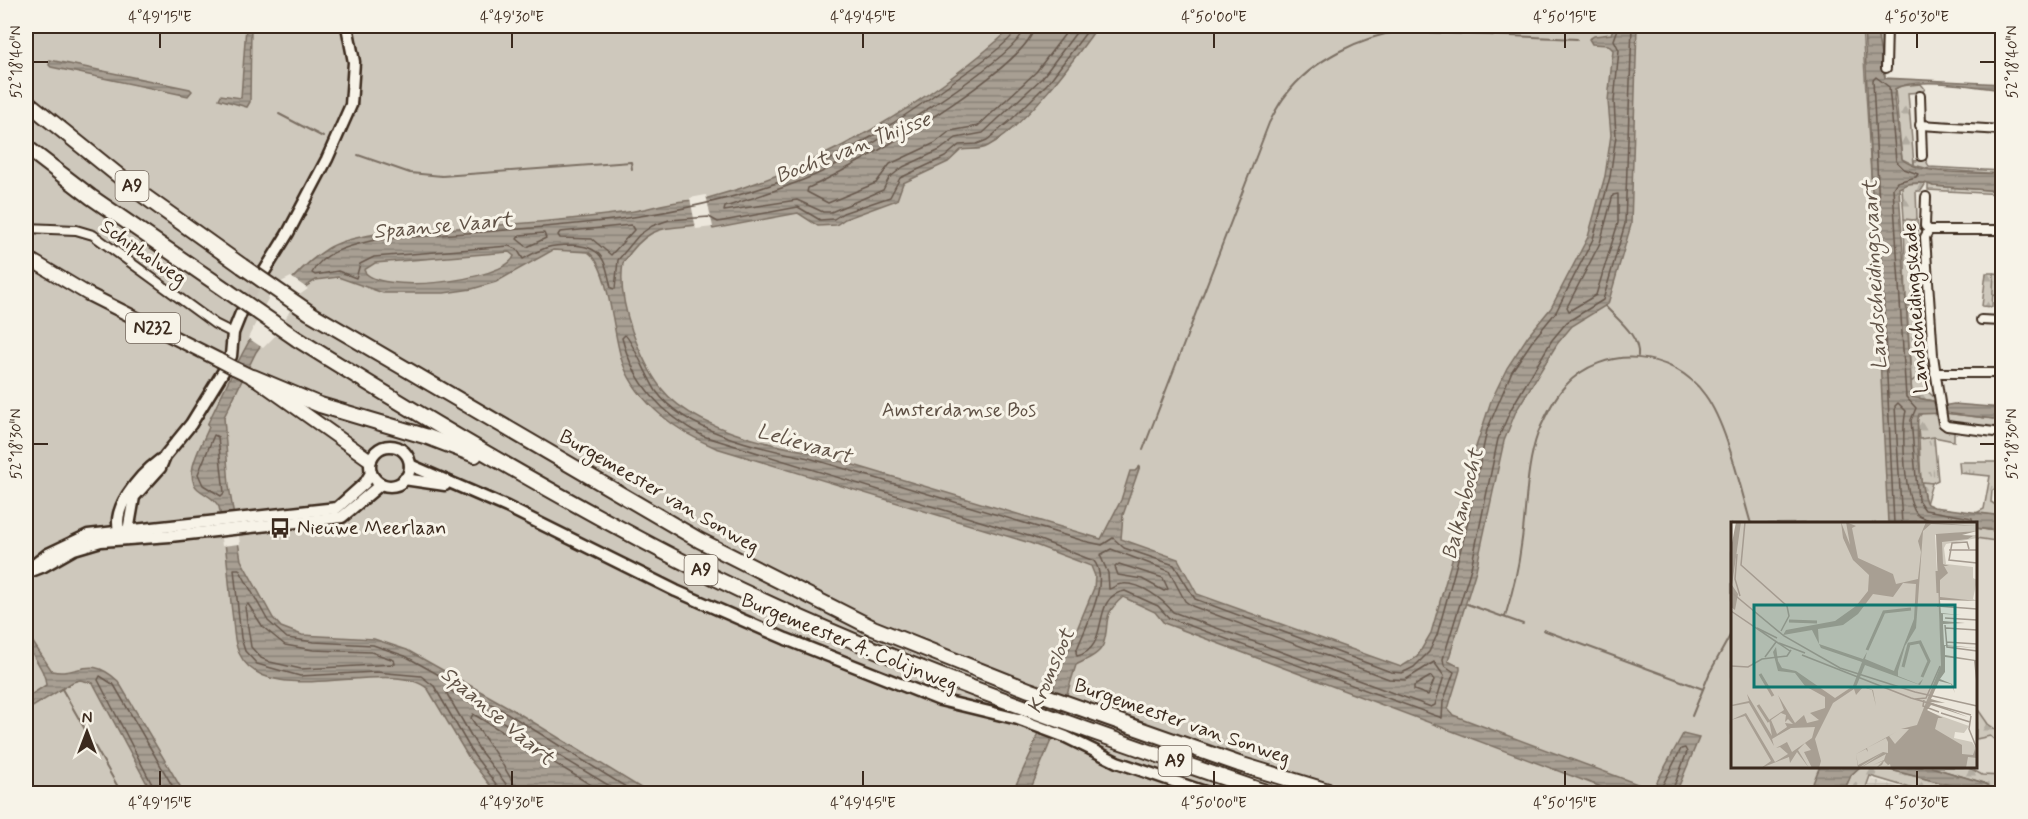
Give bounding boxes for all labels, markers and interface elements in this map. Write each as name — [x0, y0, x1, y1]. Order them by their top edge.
text: 4°49'15"E — [128, 8, 192, 28]
text: 4°49'30"E — [480, 8, 544, 28]
text: 4°49'45"E — [830, 8, 896, 28]
text: 4°50'00"E — [1181, 8, 1247, 28]
text: 4°50'15"E — [1533, 8, 1597, 28]
text: 4°50'30"E — [1885, 8, 1949, 28]
text: 52°18'40"N — [7, 26, 27, 98]
text: 52°18'40"N — [2003, 26, 2023, 98]
water label: Bocht van Thijsse — [771, 105, 936, 191]
road number: A9 — [116, 171, 148, 201]
water label: Landscheidingsvaart — [1856, 178, 1896, 371]
water label: Spaanse Vaart — [372, 206, 515, 246]
street label: Schipholweg — [94, 214, 191, 293]
street label: Landscheidingskade — [1897, 222, 1936, 394]
road number: N232 — [126, 313, 180, 343]
park label: Amsterdamse Bos — [882, 397, 1036, 424]
text: 52°18'30"N — [7, 409, 27, 479]
text: 52°18'30"N — [2003, 409, 2023, 479]
water label: Lelievaart — [753, 417, 857, 471]
street label: Burgemeester van Sonweg — [554, 424, 764, 561]
water label: Balkanbocht — [1436, 444, 1491, 563]
place label: Nieuwe Meerlaan — [297, 515, 447, 542]
bus stop icon: Nieuwe Meerlaan — [268, 516, 292, 540]
inset map — [1731, 522, 1977, 768]
road number: A9 — [684, 555, 718, 585]
street label: Burgemeester A. Colijnweg — [737, 587, 961, 700]
water label: Kromsloot — [1021, 623, 1082, 718]
water label: Spaanse Vaart — [435, 660, 561, 773]
street label: Burgemeester van Sonweg — [1070, 672, 1294, 773]
north arrow — [57, 702, 117, 762]
text: N — [82, 708, 92, 729]
road number: A9 — [1158, 746, 1192, 776]
text: 4°49'15"E — [128, 794, 192, 814]
text: 4°49'30"E — [480, 794, 544, 814]
text: 4°49'45"E — [830, 794, 896, 814]
text: 4°50'00"E — [1181, 794, 1247, 814]
text: 4°50'15"E — [1533, 794, 1597, 814]
text: 4°50'30"E — [1885, 794, 1949, 814]

